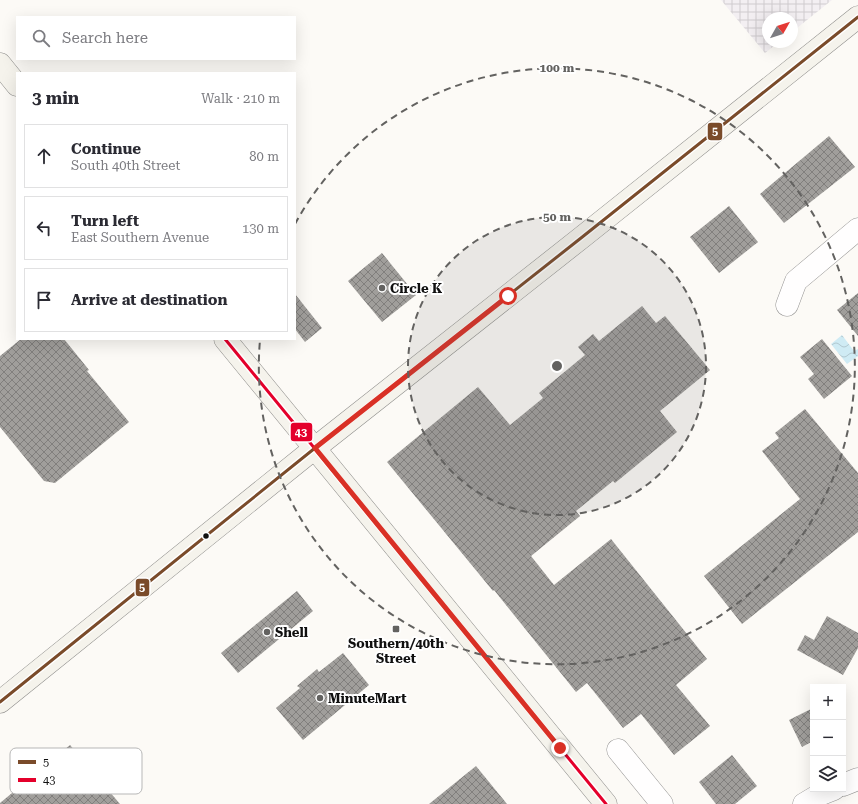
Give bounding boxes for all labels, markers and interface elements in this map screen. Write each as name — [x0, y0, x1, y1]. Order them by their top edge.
north arrow — [762, 12, 798, 48]
search box — [16, 16, 296, 60]
icon: search — [30, 27, 52, 49]
text: Search here — [62, 29, 148, 47]
text: 100 m — [540, 61, 575, 75]
text: 3 min — [32, 88, 79, 108]
text: Walk · 210 m — [201, 91, 280, 106]
line badge: 5 — [707, 122, 723, 141]
text: 5 — [712, 125, 718, 138]
text: Continue — [71, 140, 141, 158]
icon: ahead — [33, 145, 55, 167]
text: 80 m — [249, 149, 279, 164]
text: South 40th Street — [71, 158, 180, 173]
text: 50 m — [543, 210, 571, 224]
text: Turn left — [71, 212, 139, 230]
icon: left — [33, 217, 55, 239]
text: 130 m — [242, 221, 279, 236]
text: East Southern Avenue — [71, 230, 209, 245]
place label: Circle K — [390, 281, 443, 296]
marker: Circle K — [377, 283, 387, 293]
route start — [499, 287, 517, 305]
icon: arrive — [33, 289, 55, 311]
text: Arrive at destination — [71, 291, 227, 309]
centre of rings — [550, 359, 564, 373]
line badge: 43 — [290, 422, 313, 442]
text: 43 — [295, 426, 307, 439]
unlabelled marker — [201, 531, 211, 541]
line badge: 5 — [135, 578, 150, 597]
text: 5 — [139, 581, 145, 594]
marker: Southern/40th Street — [391, 624, 401, 634]
place label: Shell — [275, 625, 309, 640]
marker: Shell — [262, 627, 272, 637]
place label: Southern/40th Street — [348, 636, 444, 666]
map controls — [810, 684, 846, 792]
button: + — [810, 684, 846, 720]
place label: MinuteMart — [328, 691, 407, 706]
marker: MinuteMart — [315, 693, 325, 703]
button: − — [810, 720, 846, 756]
route end — [551, 739, 569, 757]
legend — [10, 748, 142, 794]
text: 5 — [43, 756, 49, 769]
button: layers — [810, 756, 846, 792]
text: 43 — [43, 774, 55, 787]

